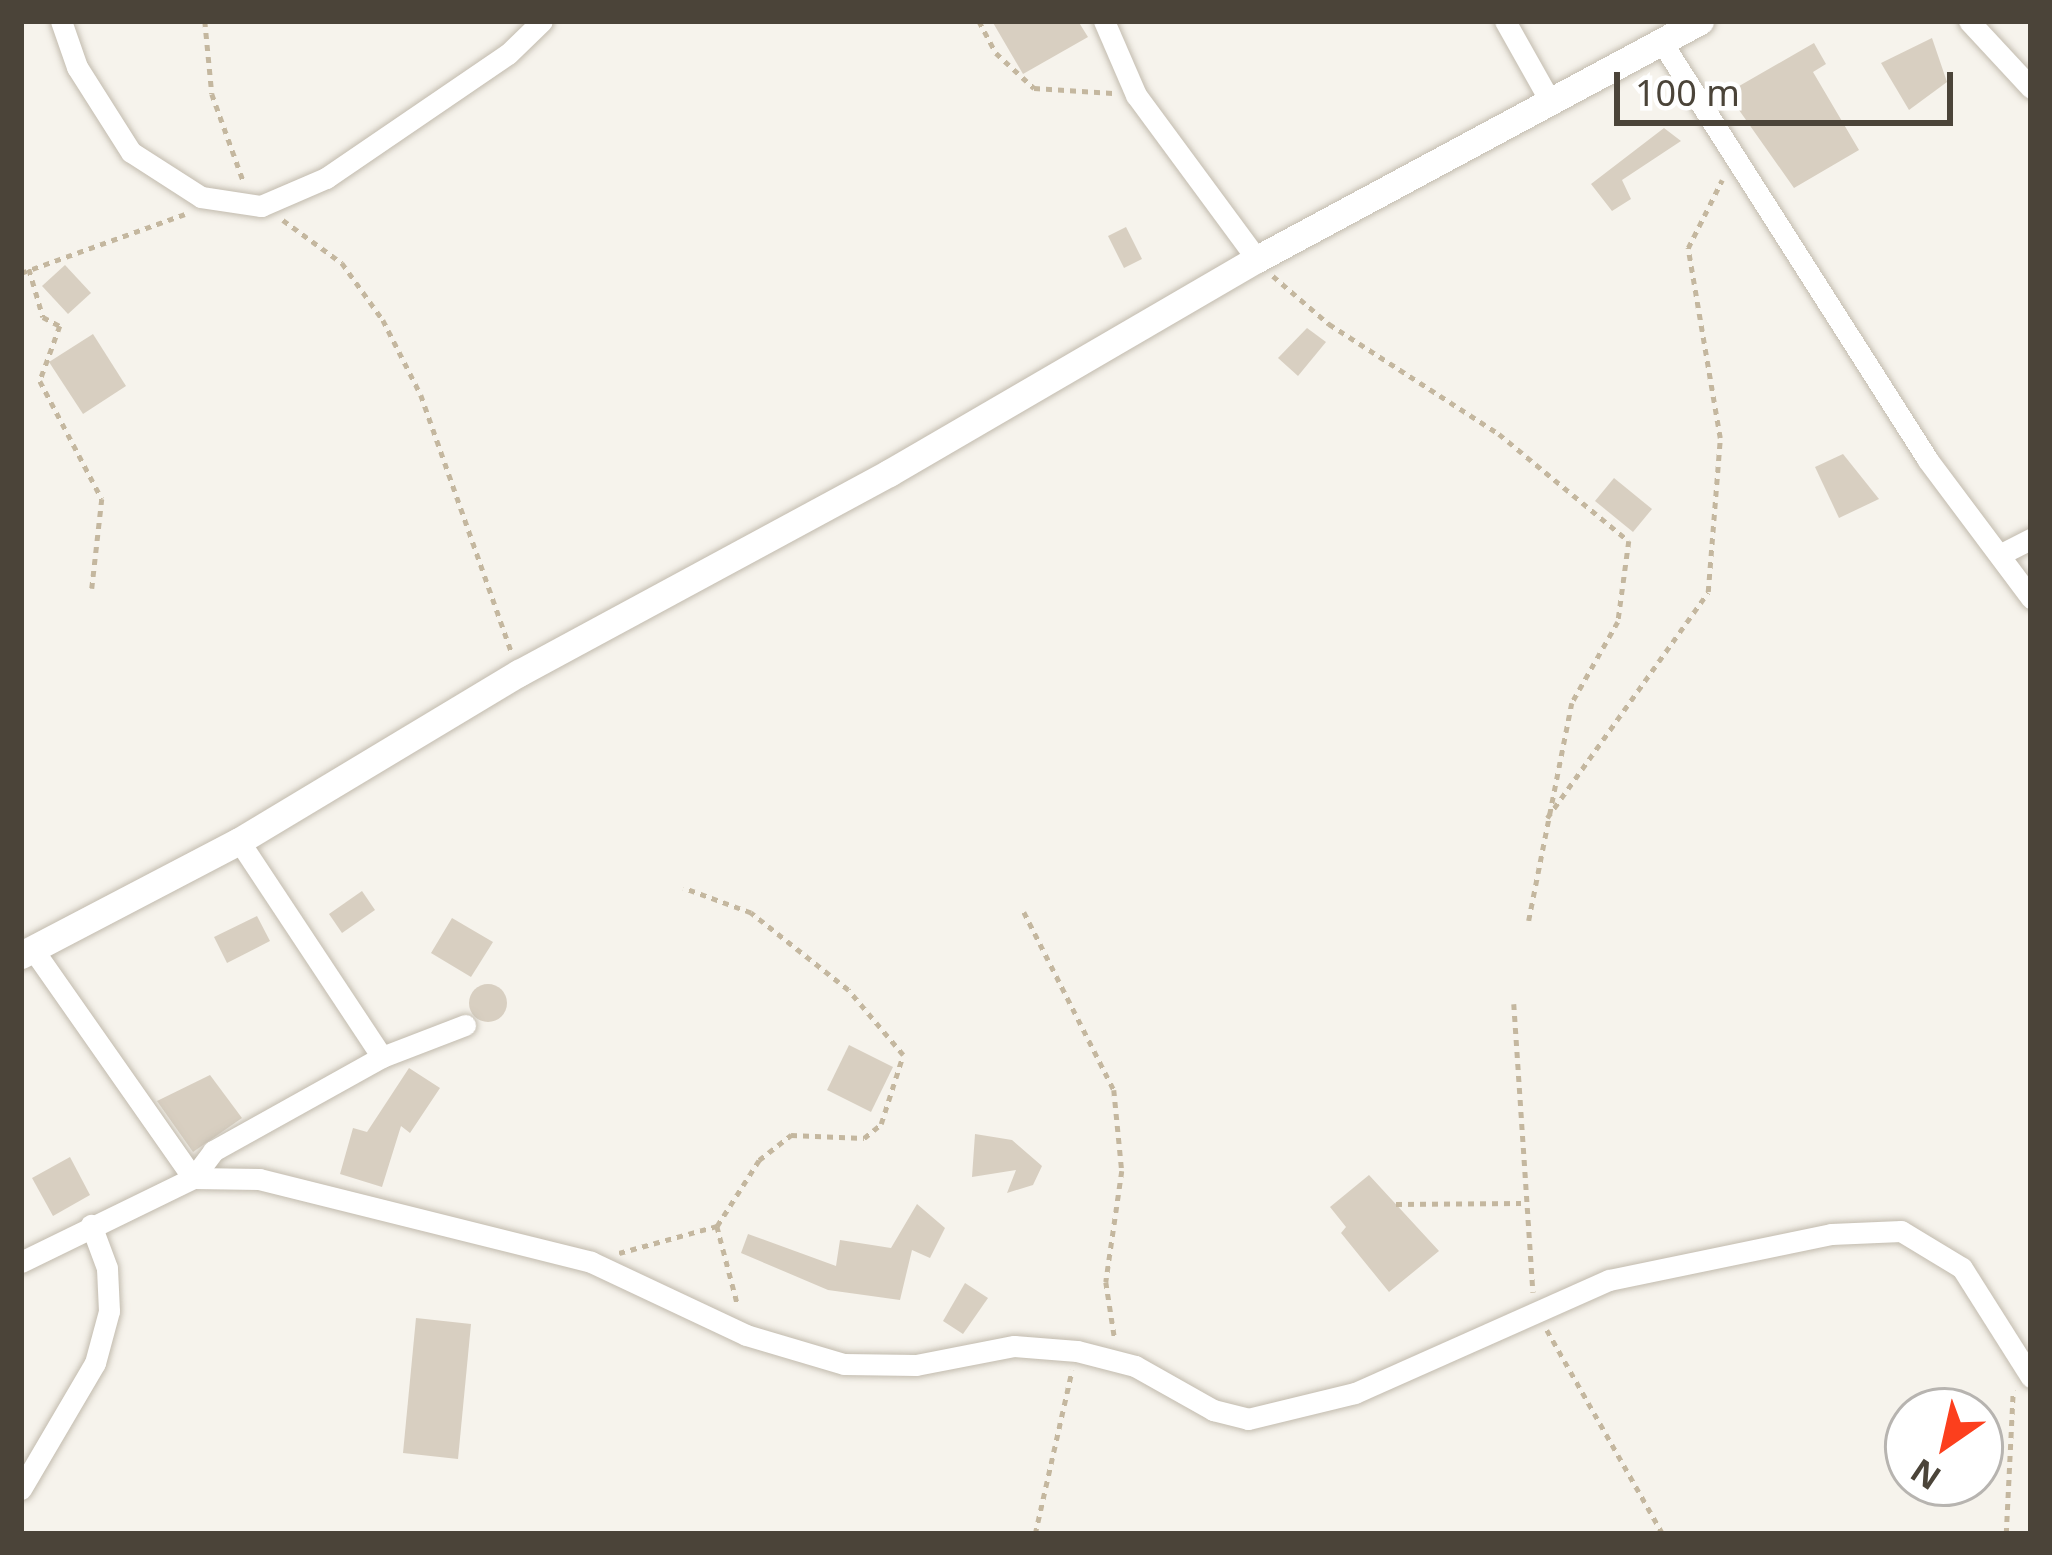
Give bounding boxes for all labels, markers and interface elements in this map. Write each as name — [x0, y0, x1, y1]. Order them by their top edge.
scale bar — [1620, 48, 1959, 122]
text: 100 m — [1635, 68, 1740, 117]
north arrow — [1884, 1387, 2004, 1507]
text: N — [1902, 1449, 1949, 1501]

